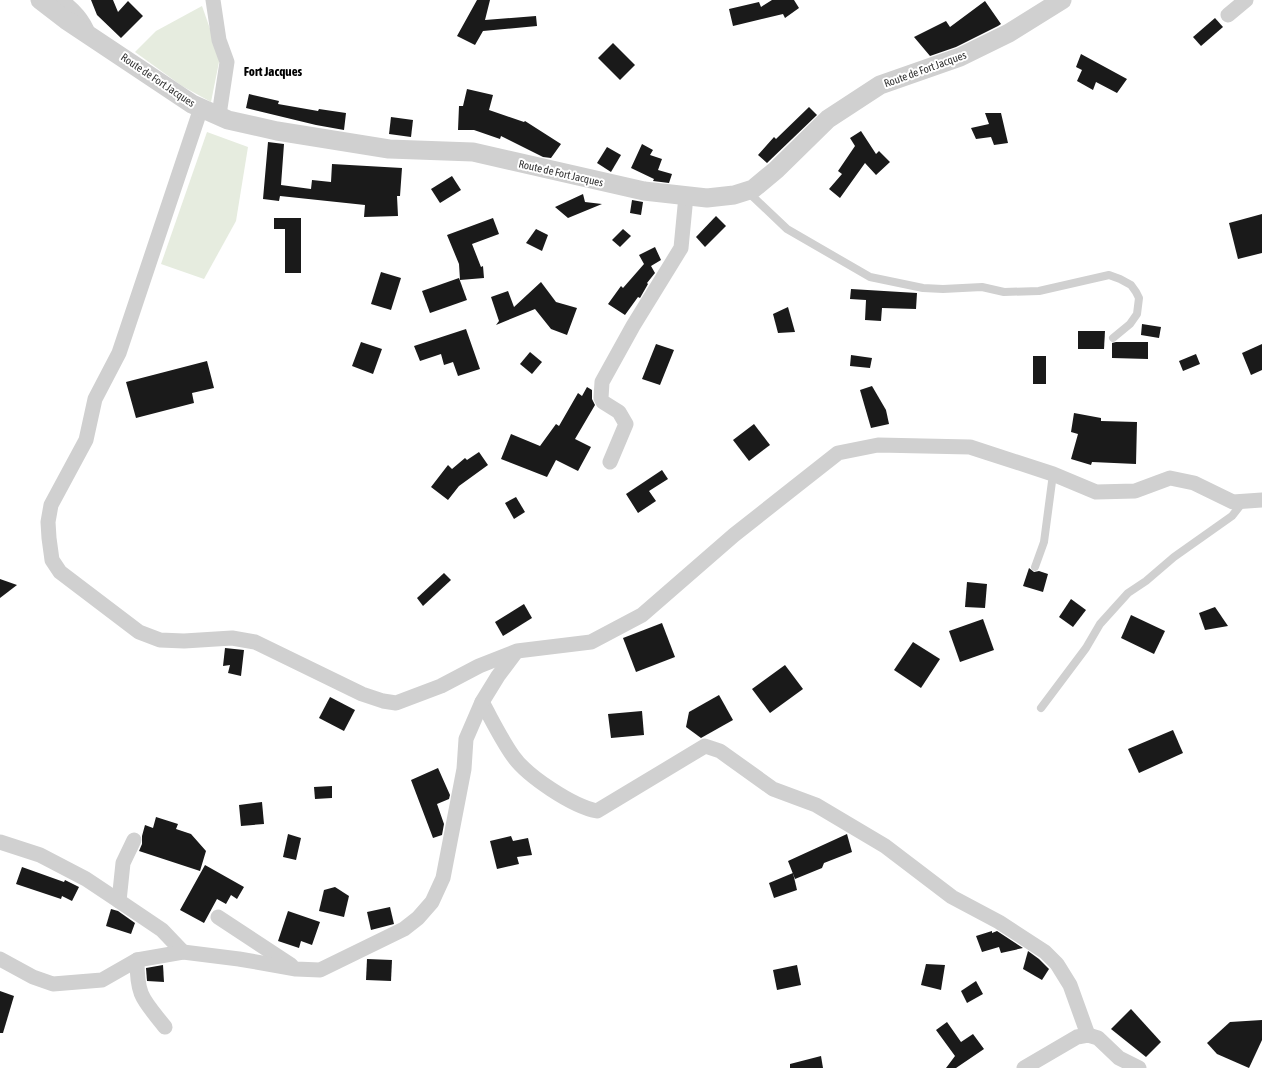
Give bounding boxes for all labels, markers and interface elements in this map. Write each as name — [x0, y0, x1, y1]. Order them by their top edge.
street label: Route de Fort Jacques — [882, 49, 968, 89]
street label: Route de Fort Jacques — [119, 51, 197, 109]
district label: Fort Jacques — [244, 64, 303, 79]
street label: Route de Fort Jacques — [517, 157, 605, 189]

